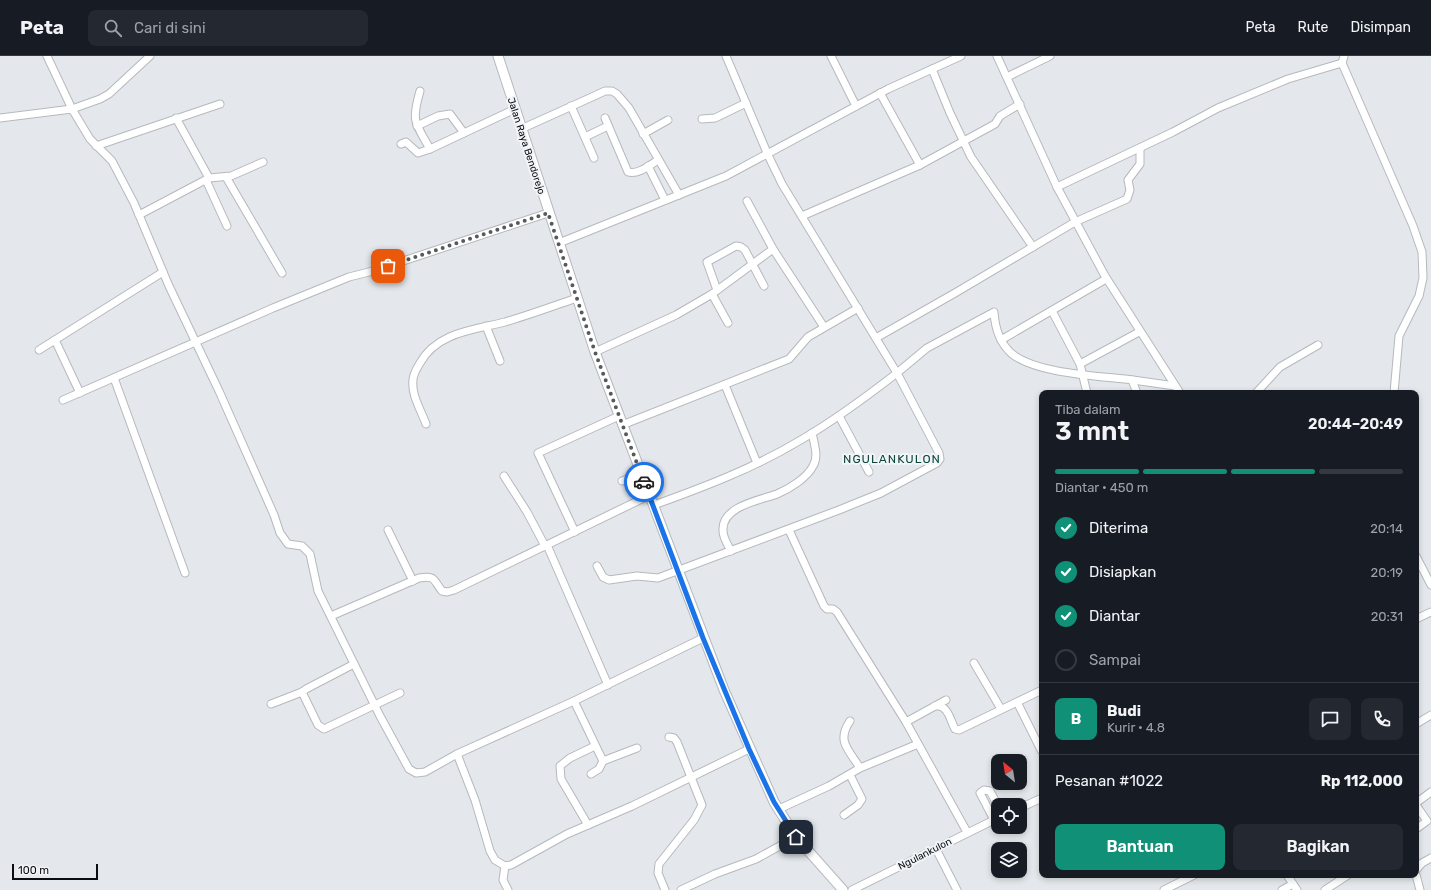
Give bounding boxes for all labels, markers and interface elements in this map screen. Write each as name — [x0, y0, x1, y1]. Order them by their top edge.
search box — [88, 10, 368, 46]
text: Peta — [20, 16, 64, 39]
icon: search — [102, 17, 124, 39]
text: Cari di sini — [134, 19, 206, 37]
text: Peta — [1246, 19, 1276, 36]
text: Rute — [1298, 19, 1328, 36]
text: Disimpan — [1350, 19, 1411, 36]
street label: Jalan Raya Bendorejo — [505, 96, 547, 196]
pin — [371, 249, 405, 283]
icon: bag — [377, 255, 399, 277]
text: Tiba dalam — [1055, 402, 1121, 417]
text: 20:44–20:49 — [1308, 415, 1403, 433]
text: 3 mnt — [1055, 416, 1129, 447]
district label: NGULANKULON — [843, 452, 941, 466]
courier — [624, 462, 664, 502]
icon: car — [633, 471, 655, 493]
text: Diantar · 450 m — [1055, 480, 1148, 495]
icon: check — [1055, 517, 1077, 539]
text: Diterima — [1089, 519, 1148, 537]
text: 20:14 — [1370, 521, 1403, 536]
icon: check — [1055, 561, 1077, 583]
text: Disiapkan — [1089, 563, 1156, 581]
text: 20:19 — [1371, 565, 1403, 580]
icon: check — [1055, 605, 1077, 627]
text: Diantar — [1089, 607, 1140, 625]
text: 20:31 — [1371, 609, 1403, 624]
text: Sampai — [1089, 651, 1141, 669]
button: chat — [1309, 698, 1351, 740]
button: phone — [1361, 698, 1403, 740]
text: Budi — [1107, 702, 1141, 720]
text: B — [1071, 710, 1081, 728]
text: Kurir · 4.8 — [1107, 720, 1165, 735]
north arrow — [991, 754, 1027, 790]
map controls — [991, 754, 1027, 878]
text: Pesanan #1022 — [1055, 772, 1163, 790]
text: Rp 112,000 — [1321, 772, 1403, 790]
button: locate — [991, 798, 1027, 834]
pin — [779, 820, 813, 854]
button: Bantuan — [1055, 824, 1225, 870]
button: Bagikan — [1233, 824, 1403, 870]
icon: home — [785, 826, 807, 848]
street label: Ngulankulon — [896, 835, 954, 873]
button: layers — [991, 842, 1027, 878]
scale bar — [12, 862, 98, 881]
text: 100 m — [18, 864, 49, 877]

